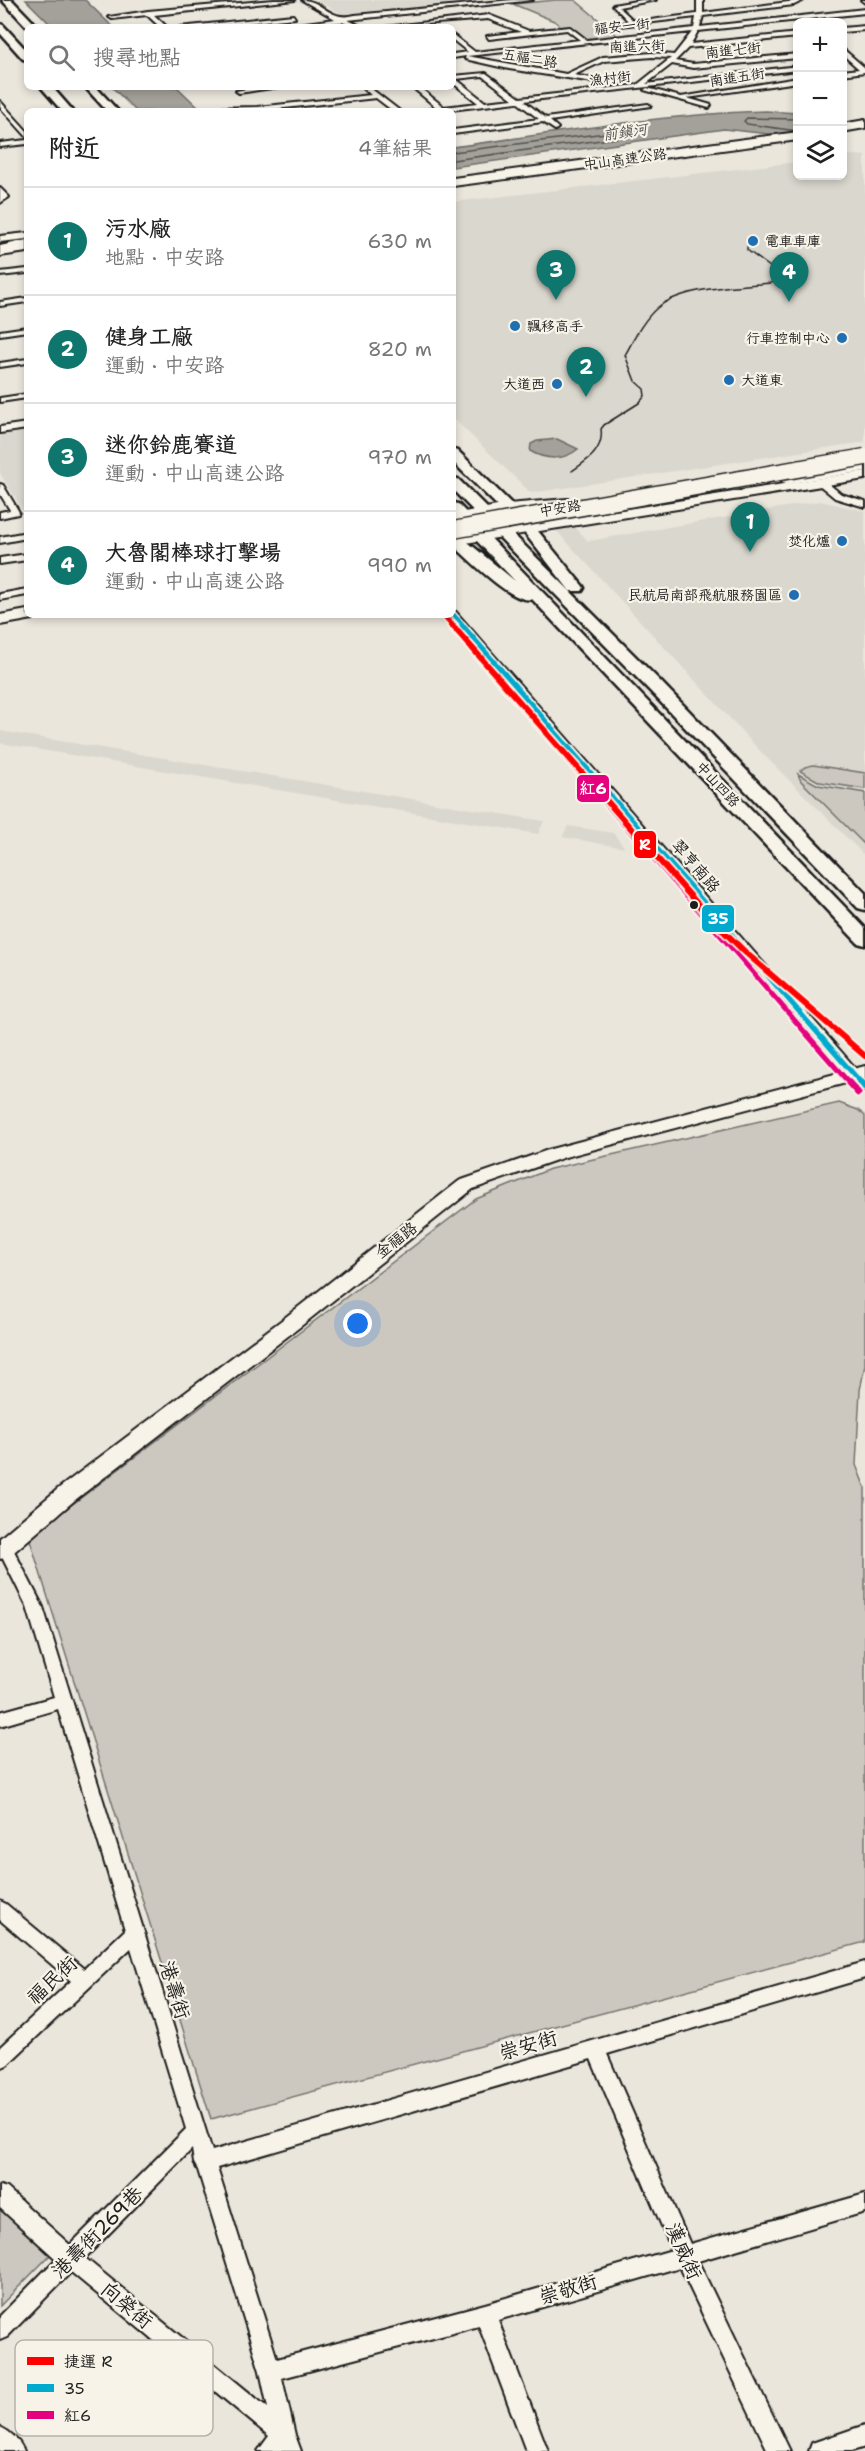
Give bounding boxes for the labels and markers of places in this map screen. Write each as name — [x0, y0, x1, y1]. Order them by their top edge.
place label: 電車車庫 — [765, 232, 821, 250]
marker: 電車車庫 — [746, 234, 760, 248]
pin: 3 — [536, 250, 576, 300]
pin: 4 — [770, 252, 808, 302]
place label: 飄移高手 — [527, 317, 583, 335]
marker: 飄移高手 — [508, 319, 522, 333]
place label: 行車控制中心 — [746, 329, 830, 347]
marker: 行車控制中心 — [835, 331, 849, 345]
pin: 2 — [566, 348, 606, 397]
place label: 大道東 — [741, 371, 783, 389]
marker: 大道東 — [722, 373, 736, 387]
place label: 大道西 — [503, 375, 545, 393]
marker: 大道西 — [550, 377, 564, 391]
pin: 1 — [730, 502, 770, 552]
place label: 焚化爐 — [788, 532, 830, 550]
marker: 焚化爐 — [835, 534, 849, 548]
place label: 民航局南部飛航服務園區 — [628, 586, 782, 604]
marker: 民航局南部飛航服務園區 — [787, 588, 801, 602]
unlabelled marker — [688, 899, 700, 911]

